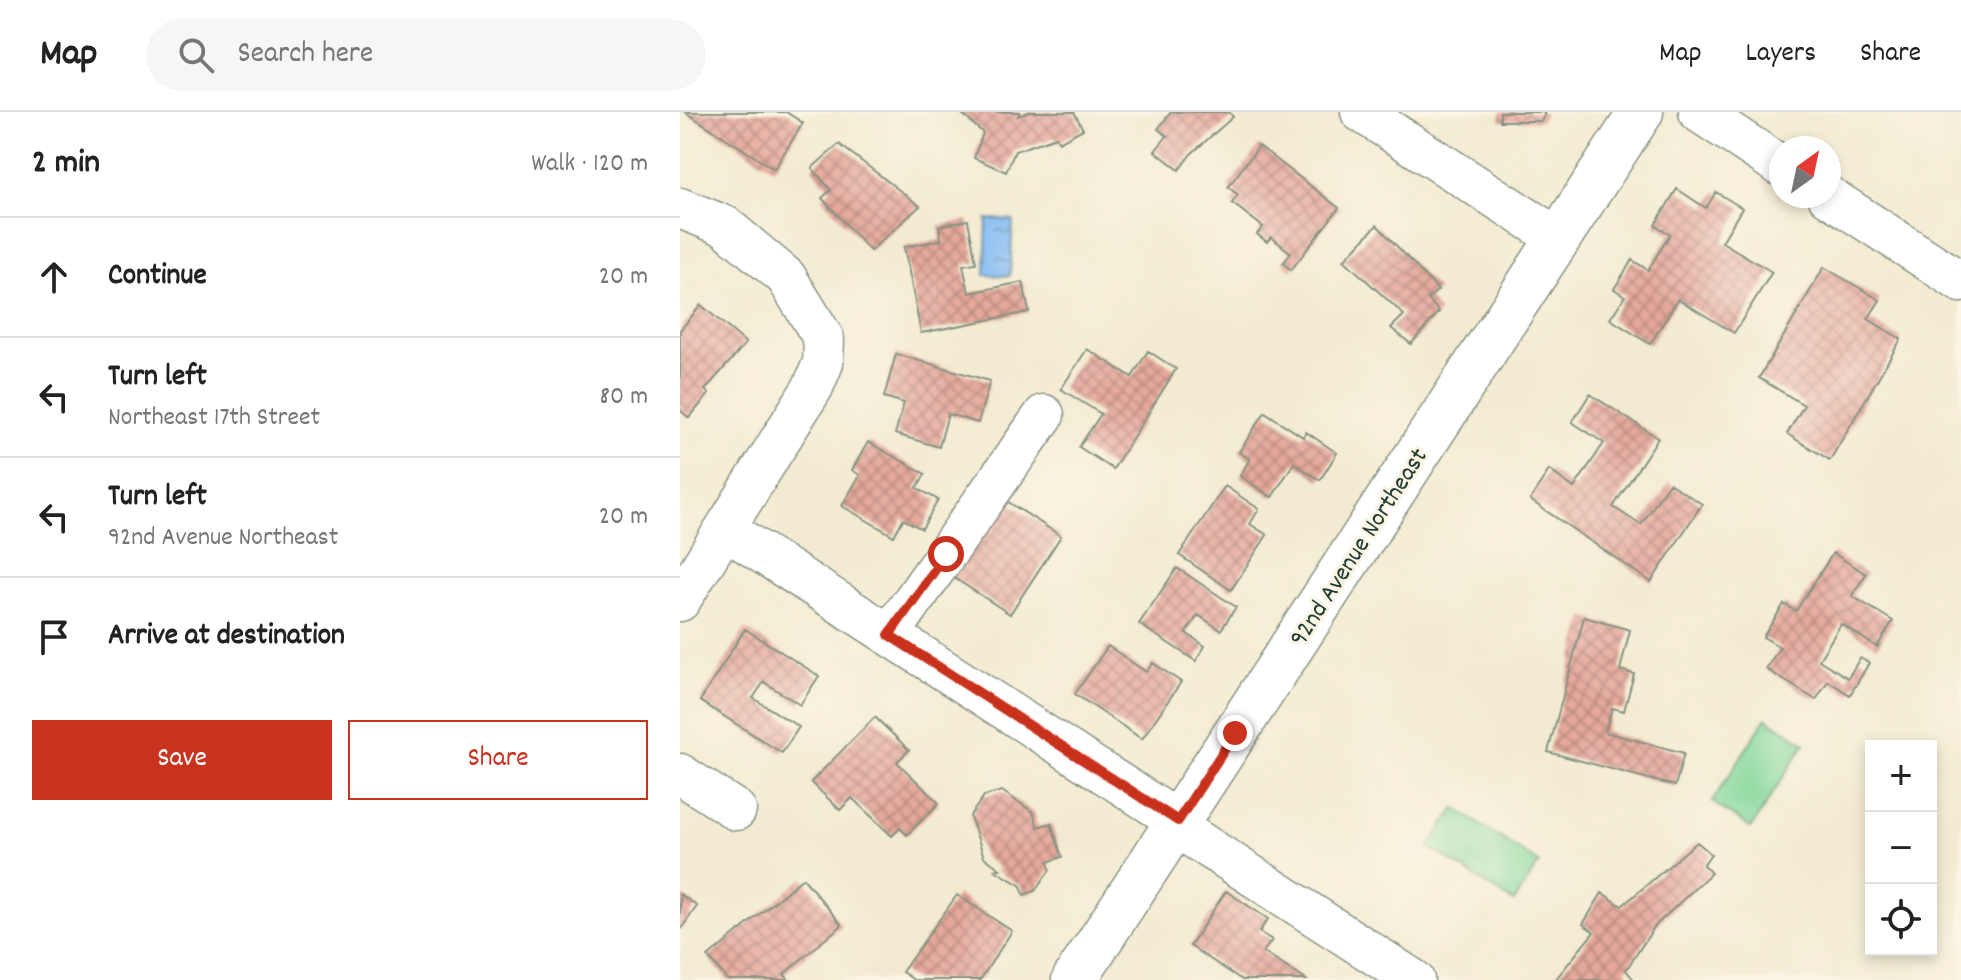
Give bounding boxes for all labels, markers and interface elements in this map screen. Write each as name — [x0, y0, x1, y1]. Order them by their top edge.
search box — [146, 19, 706, 91]
text: Map — [40, 28, 98, 83]
icon: search — [174, 33, 218, 77]
text: Search here — [238, 34, 373, 77]
text: Map — [1659, 35, 1702, 75]
text: Layers — [1746, 35, 1816, 75]
text: Share — [1860, 35, 1921, 75]
north arrow — [1769, 136, 1841, 208]
text: 2 min — [32, 140, 100, 189]
text: Walk · 120 m — [531, 146, 648, 183]
icon: ahead — [32, 255, 76, 299]
text: Continue — [108, 256, 207, 299]
text: 20 m — [599, 259, 648, 296]
text: Turn left — [108, 357, 207, 400]
icon: left — [32, 375, 76, 419]
text: 80 m — [600, 379, 648, 416]
text: Northeast 17th Street — [108, 400, 320, 437]
street label: 92nd Avenue Northeast — [1282, 441, 1438, 655]
text: Turn left — [108, 477, 207, 520]
icon: left — [32, 495, 76, 539]
text: 20 m — [599, 499, 648, 536]
text: 92nd Avenue Northeast — [108, 520, 338, 557]
route start — [928, 536, 964, 572]
icon: arrive — [32, 615, 76, 659]
text: Arrive at destination — [108, 616, 345, 659]
route end — [1217, 715, 1253, 751]
button: Save — [32, 720, 332, 800]
button: Share — [348, 720, 648, 800]
map controls — [1865, 740, 1937, 956]
button: + — [1865, 740, 1937, 812]
button: − — [1865, 812, 1937, 884]
button: locate — [1865, 884, 1937, 956]

